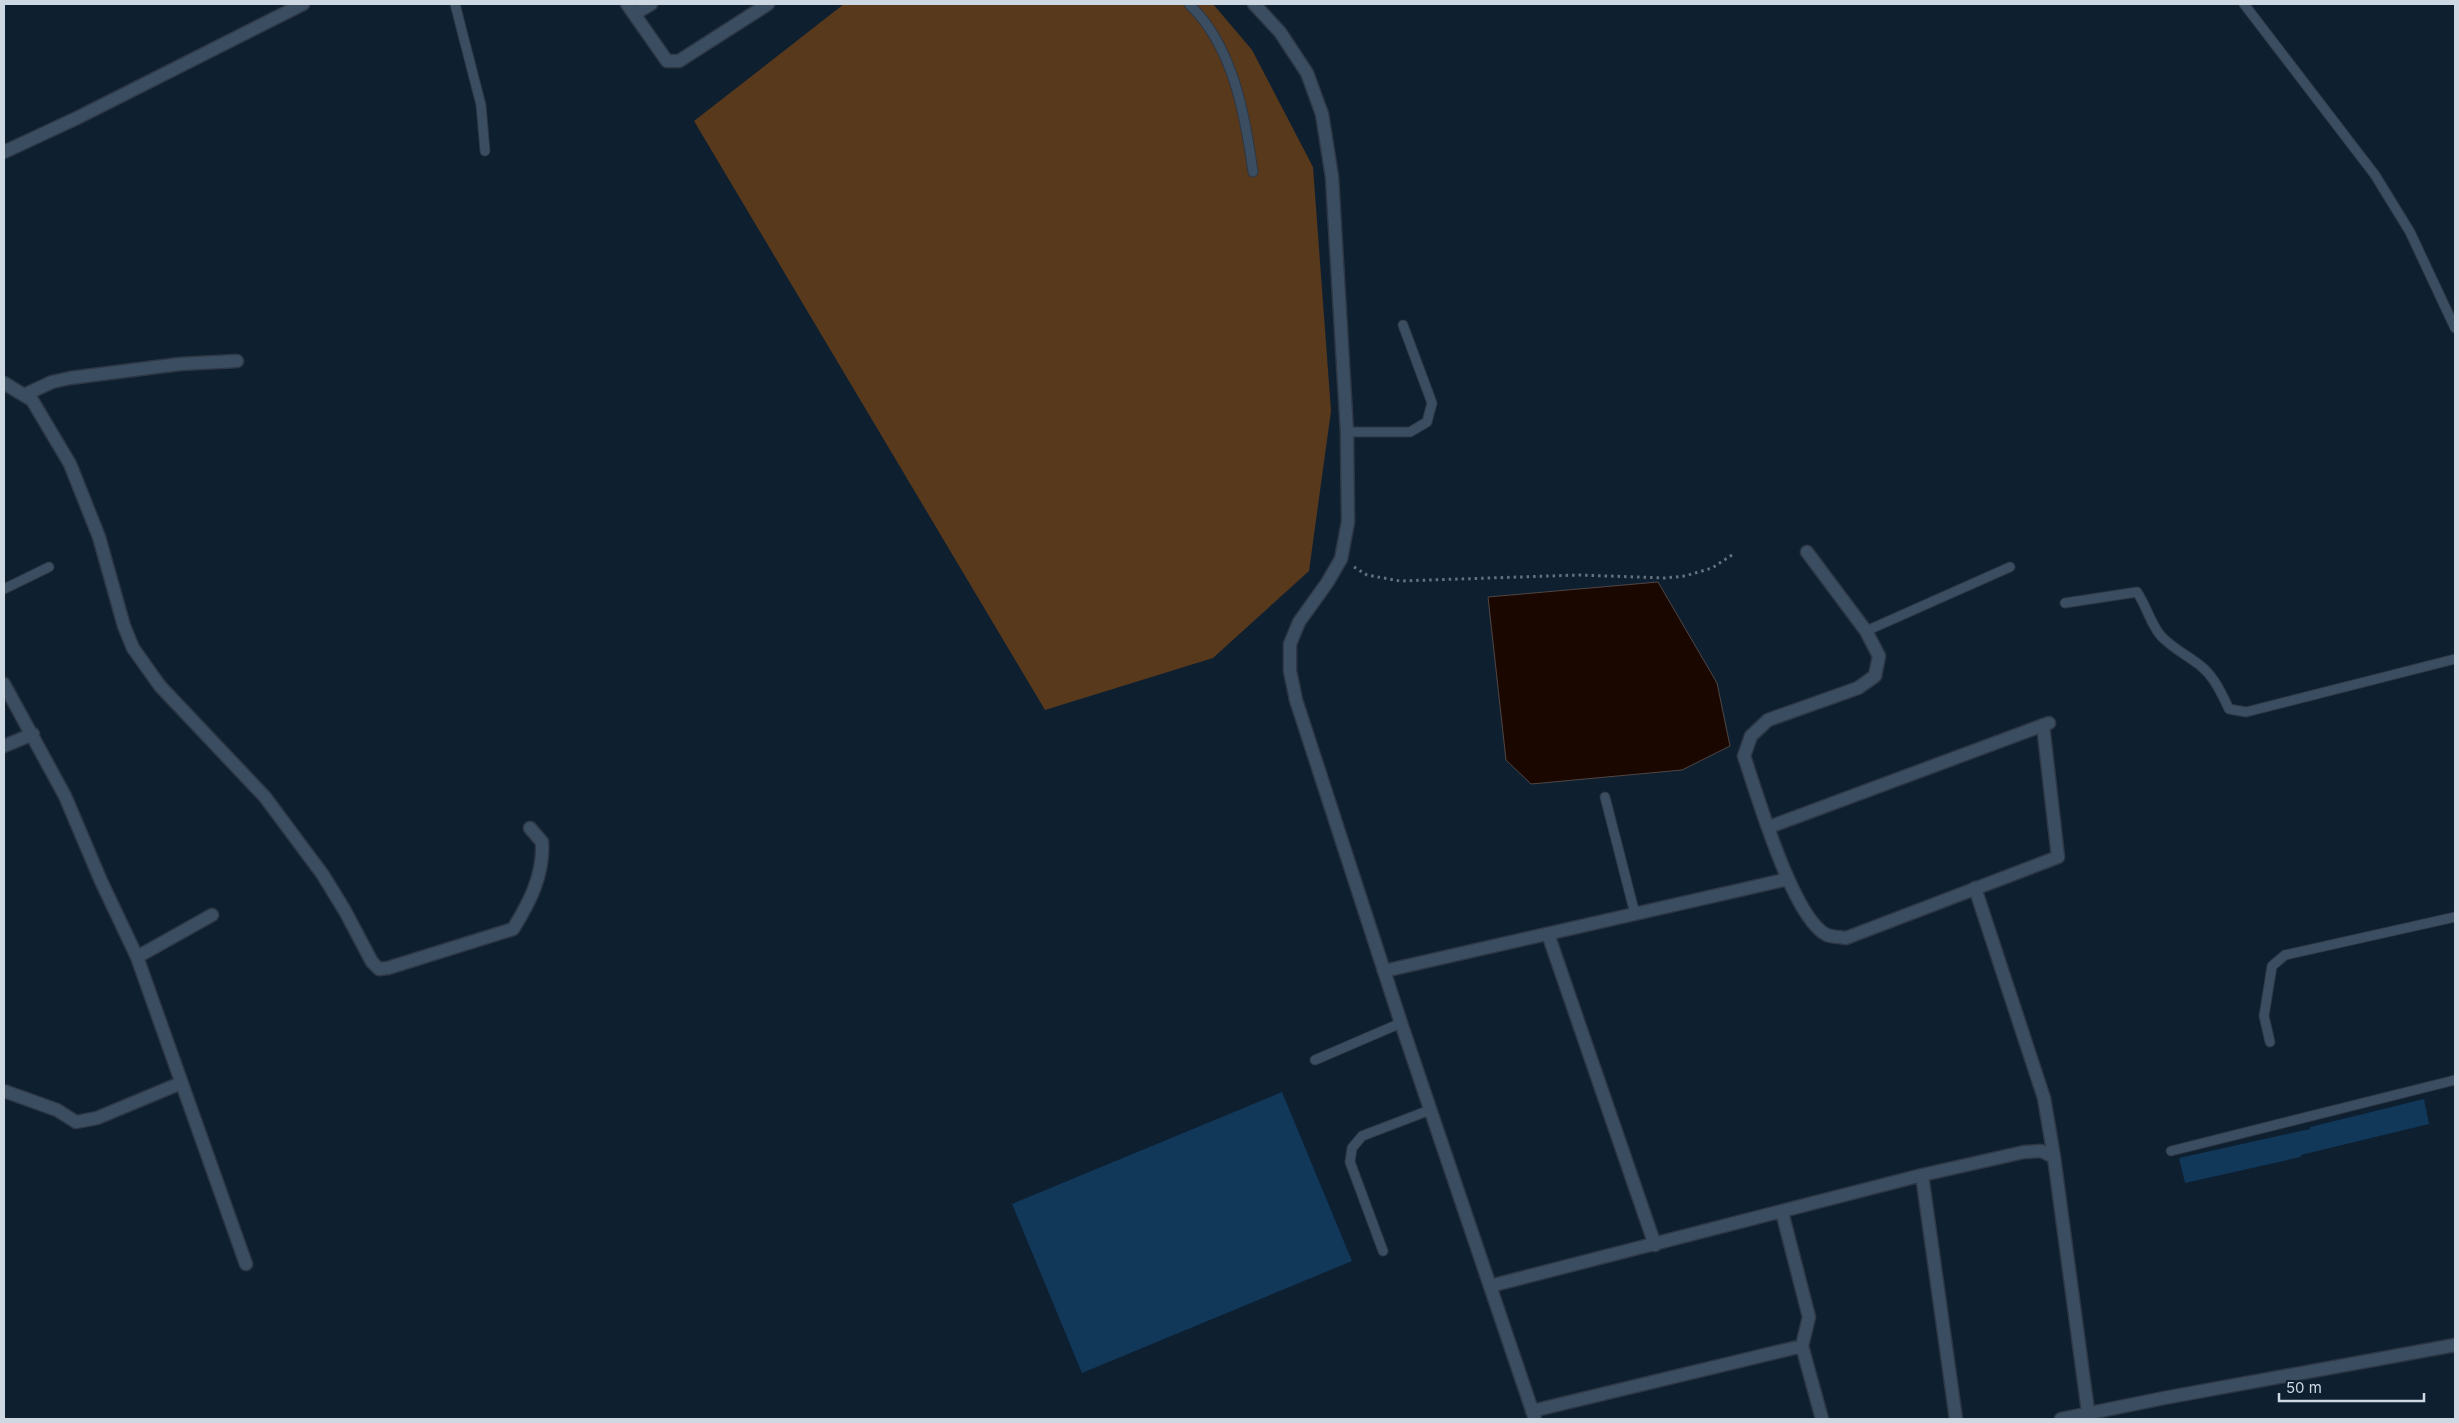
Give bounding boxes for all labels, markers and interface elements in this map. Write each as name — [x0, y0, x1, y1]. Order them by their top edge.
scale bar — [2279, 1370, 2424, 1402]
text: 50 m — [2286, 1378, 2322, 1397]

